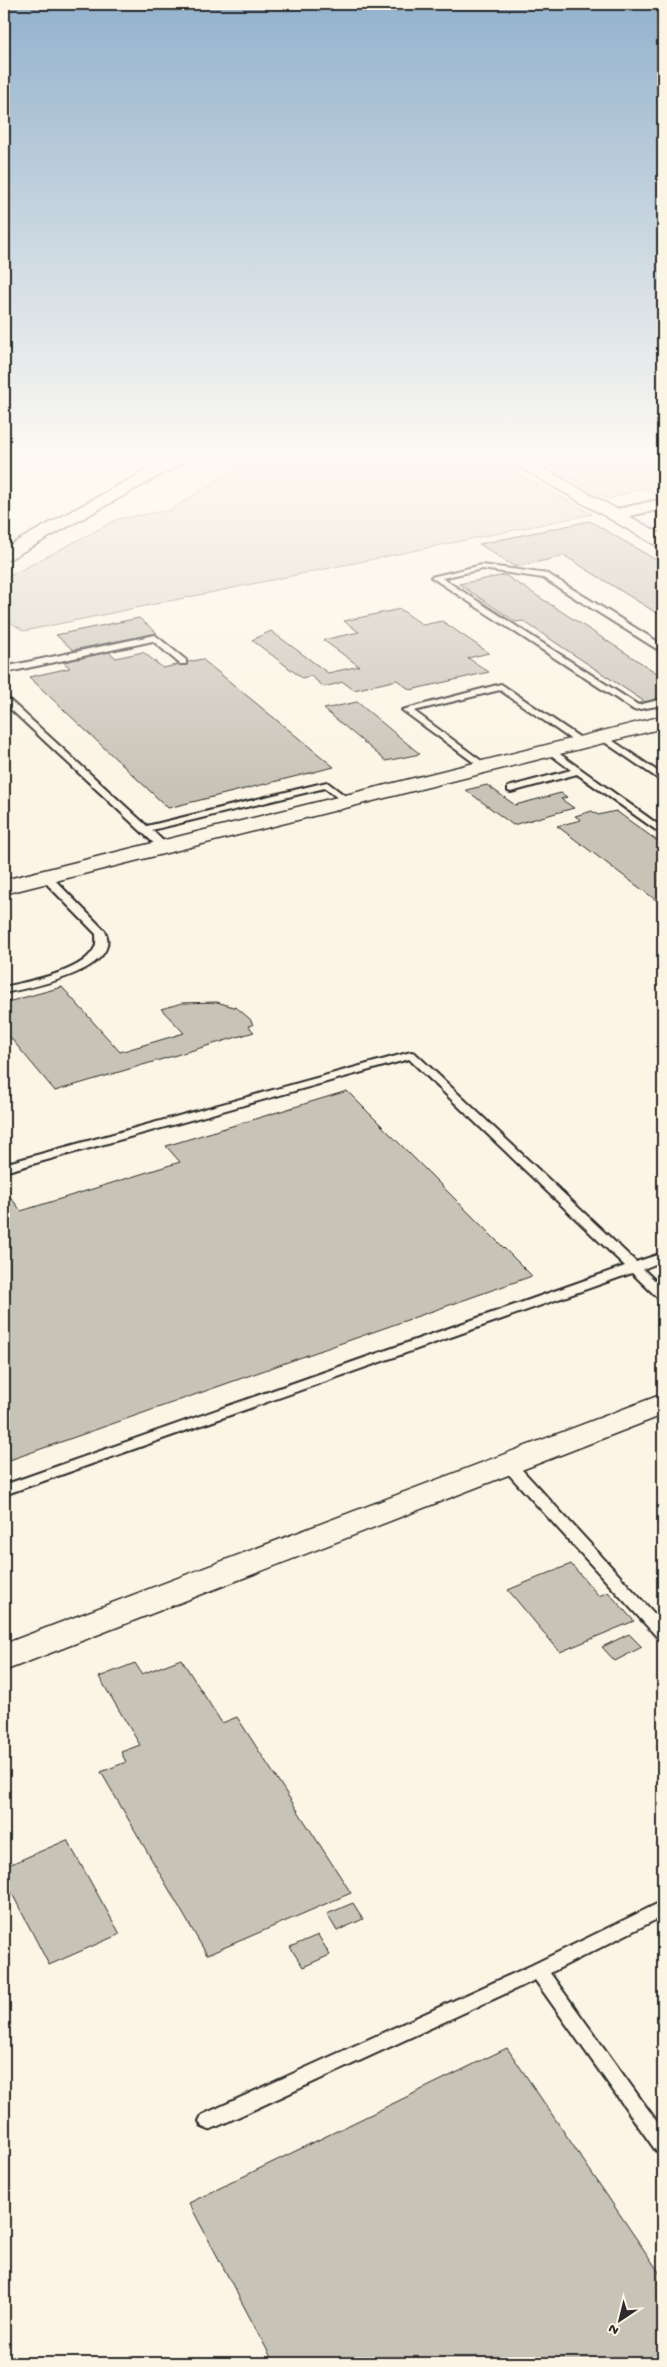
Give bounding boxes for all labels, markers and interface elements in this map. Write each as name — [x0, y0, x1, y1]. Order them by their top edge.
north arrow — [594, 2294, 644, 2344]
text: N — [605, 2319, 623, 2338]

